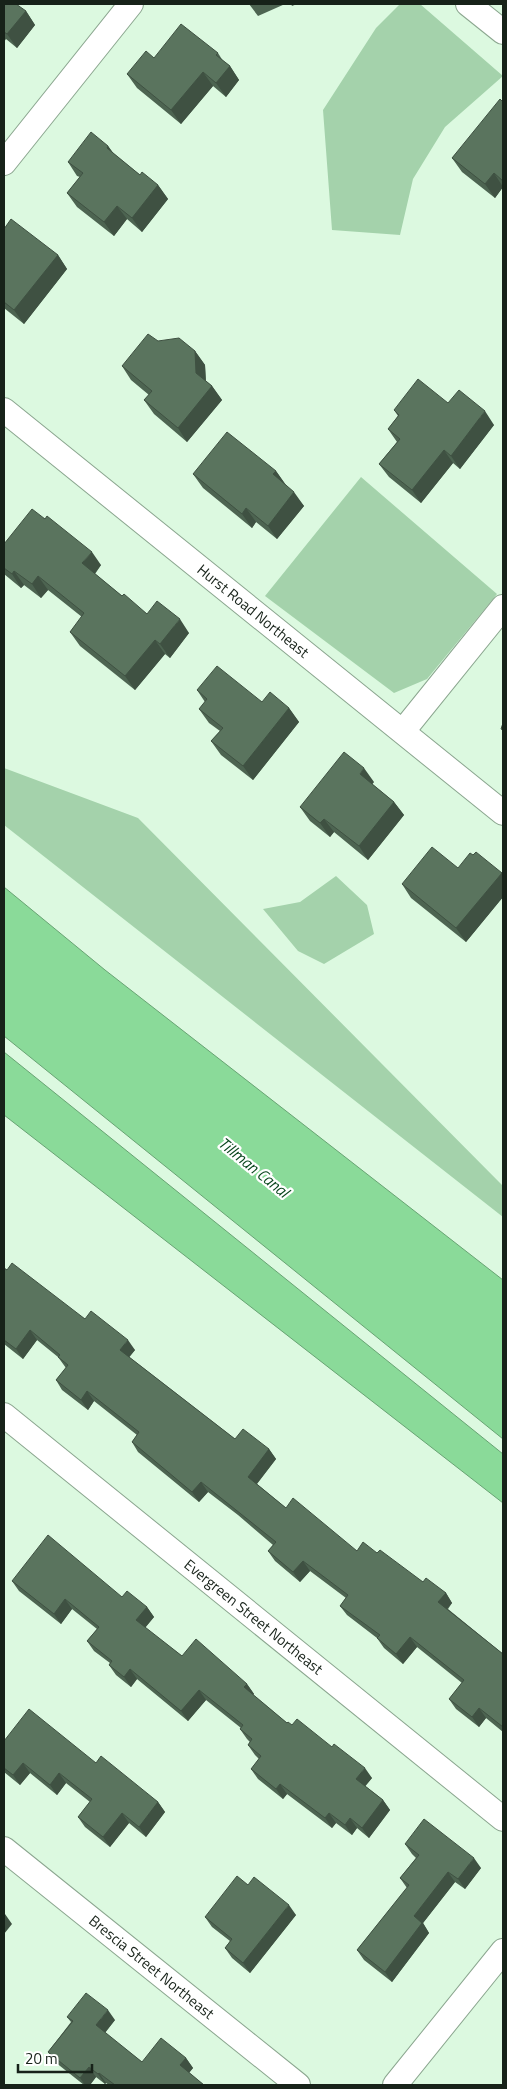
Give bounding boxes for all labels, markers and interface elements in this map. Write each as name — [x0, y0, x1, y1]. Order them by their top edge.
street label: Hurst Road Northeast — [192, 558, 315, 664]
water label: Tillman Canal — [213, 1131, 296, 1204]
street label: Evergreen Street Northeast — [179, 1553, 329, 1680]
street label: Brescia Street Northeast — [84, 1909, 220, 2025]
scale bar — [18, 2042, 91, 2074]
text: 20 m — [25, 2047, 58, 2070]

